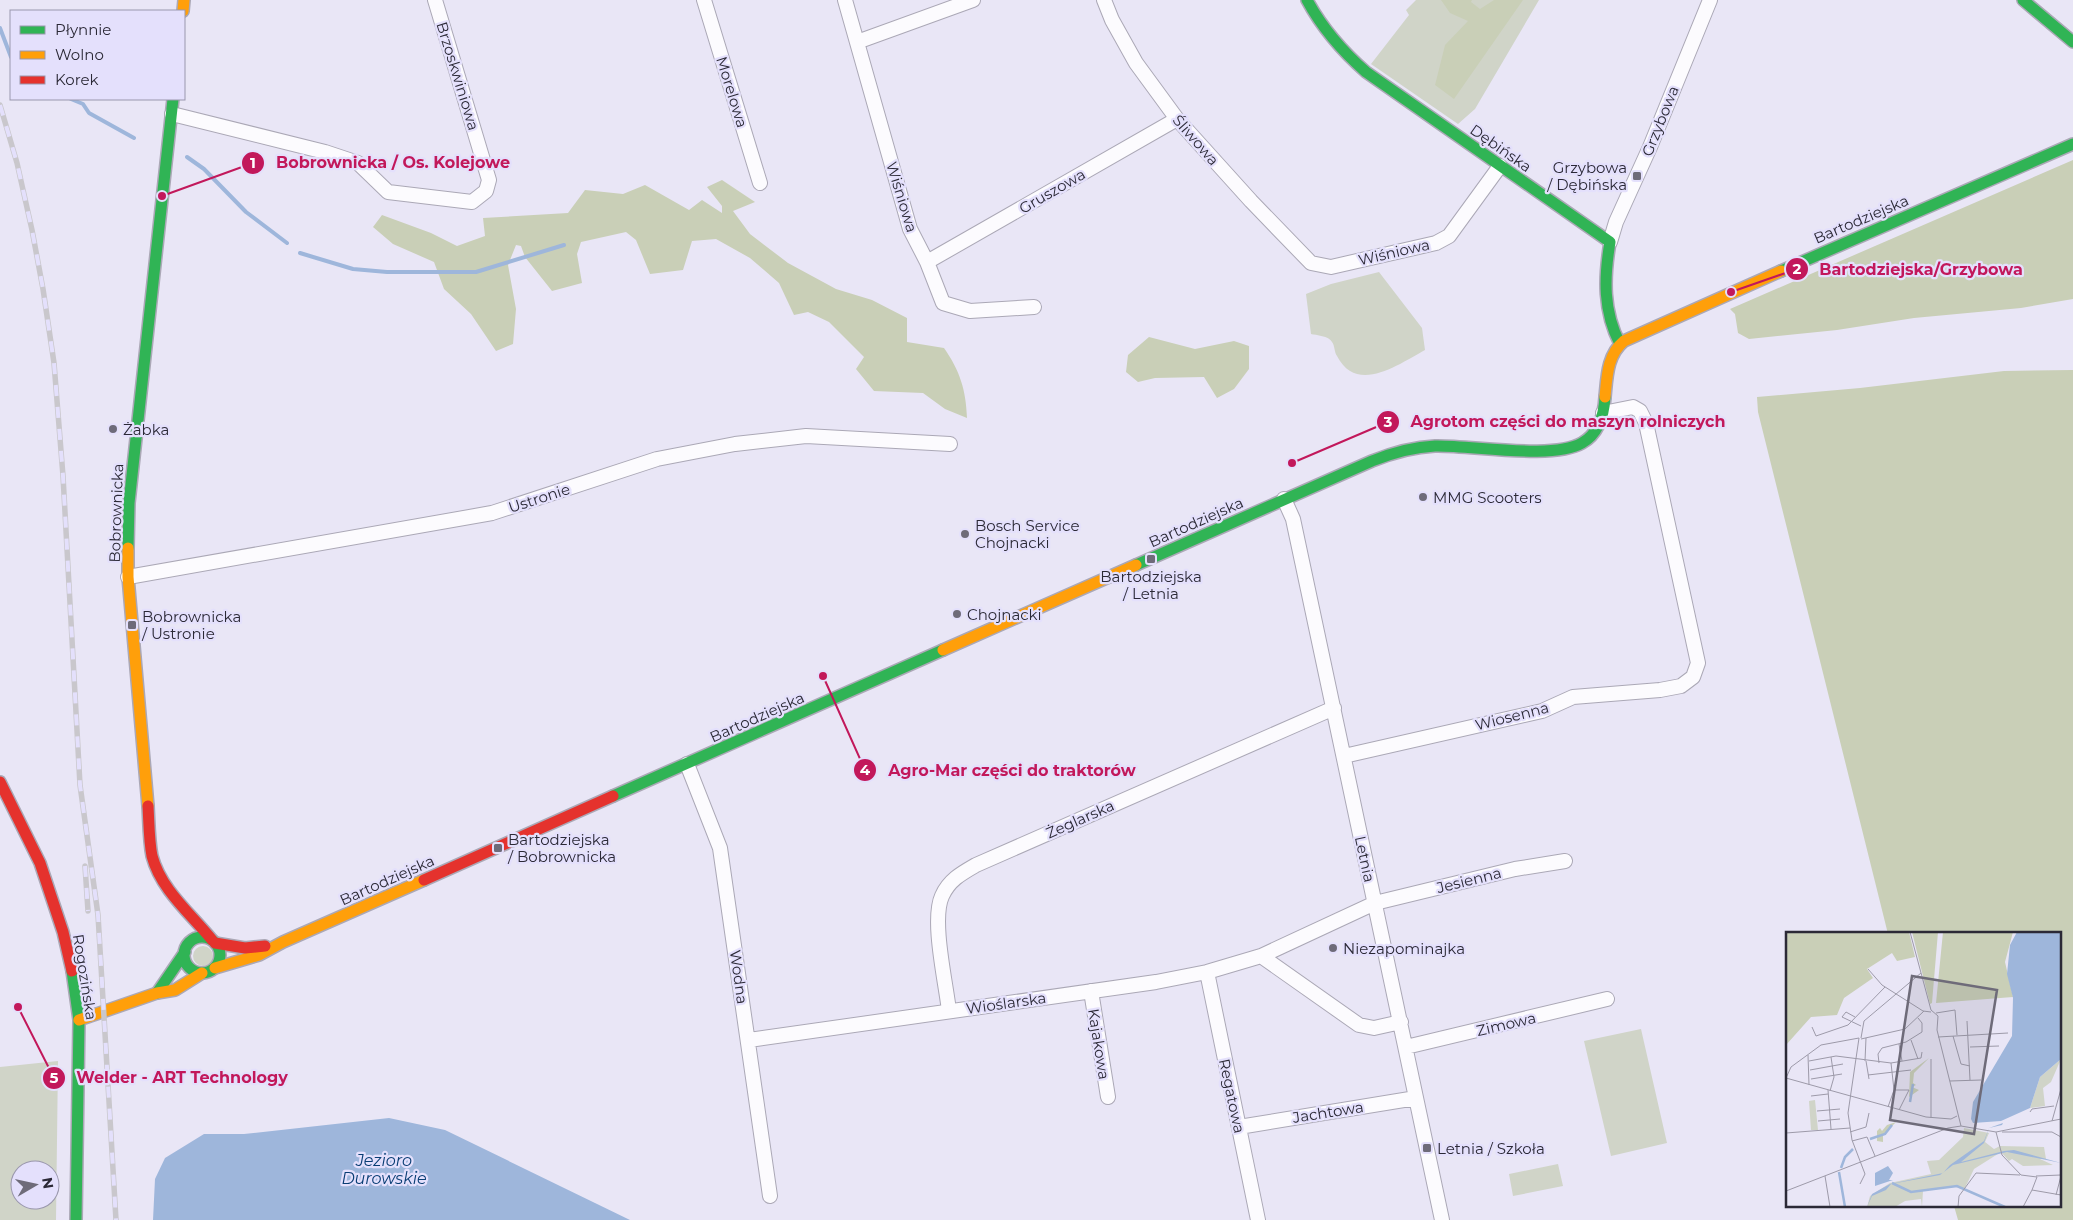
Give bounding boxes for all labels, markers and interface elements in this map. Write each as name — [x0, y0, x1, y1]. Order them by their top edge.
legend — [10, 10, 185, 100]
street label: Brzoskwiniowa — [432, 19, 484, 133]
text: Płynnie — [55, 20, 111, 39]
text: Wolno — [55, 45, 104, 64]
street label: Morelowa — [712, 54, 752, 130]
text: Korek — [55, 70, 99, 89]
street label: Grzybowa — [1637, 83, 1683, 159]
street label: Śliwowa — [1169, 111, 1223, 169]
street label: Dębińska — [1467, 120, 1535, 176]
callout: Bobrownicka / Os. Kolejowe — [241, 147, 520, 178]
text: 1 — [250, 153, 256, 172]
text: Bobrownicka / Os. Kolejowe — [276, 153, 510, 172]
place label: Grzybowa / Dębińska — [1546, 158, 1627, 194]
street label: Wiśniowa — [882, 159, 922, 235]
street label: Gruszowa — [1015, 164, 1089, 218]
marker: Grzybowa / Dębińska — [1631, 170, 1643, 182]
street label: Bartodziejska — [1811, 190, 1911, 248]
street label: Wiśniowa — [1356, 235, 1432, 269]
callout: Bartodziejska/Grzybowa — [1784, 254, 2033, 285]
text: 2 — [1793, 259, 1802, 278]
text: Bartodziejska/Grzybowa — [1819, 260, 2023, 279]
callout: Agrotom części do maszyn rolniczych — [1375, 406, 1735, 437]
text: 3 — [1383, 412, 1393, 431]
text: Agrotom części do maszyn rolniczych — [1410, 412, 1726, 431]
place label: Żabka — [123, 420, 169, 439]
marker: Żabka — [107, 423, 119, 435]
street label: Bobrownicka — [105, 463, 127, 563]
street label: Ustronie — [506, 479, 572, 517]
place label: MMG Scooters — [1433, 488, 1542, 507]
marker: MMG Scooters — [1417, 491, 1429, 503]
street label: Bartodziejska — [1146, 493, 1246, 551]
place label: Bosch Service Chojnacki — [975, 516, 1080, 552]
marker: Bosch Service Chojnacki — [959, 528, 971, 540]
marker: Bartodziejska / Letnia — [1145, 553, 1157, 565]
place label: Bartodziejska / Letnia — [1100, 567, 1202, 603]
place label: Chojnacki — [967, 605, 1042, 624]
place label: Bobrownicka / Ustronie — [141, 607, 241, 643]
marker: Chojnacki — [951, 608, 963, 620]
marker: Bobrownicka / Ustronie — [126, 619, 138, 631]
street label: Bartodziejska — [707, 688, 807, 746]
street label: Wiosenna — [1473, 698, 1551, 734]
callout: Agro-Mar części do traktorów — [853, 755, 1146, 786]
text: 4 — [860, 760, 871, 779]
text: Agro-Mar części do traktorów — [887, 761, 1136, 780]
street label: Żeglarska — [1043, 796, 1117, 842]
place label: Bartodziejska / Bobrownicka — [507, 830, 616, 866]
street label: Letnia — [1351, 834, 1379, 884]
marker: Bartodziejska / Bobrownicka — [492, 842, 504, 854]
street label: Bartodziejska — [337, 851, 437, 909]
street label: Jesienna — [1434, 863, 1503, 897]
inset map — [1786, 932, 2060, 1208]
street label: Rogozińska — [69, 933, 101, 1021]
place label: Niezapominajka — [1343, 939, 1465, 958]
marker: Niezapominajka — [1327, 942, 1339, 954]
street label: Wodna — [726, 949, 752, 1005]
street label: Wioślarska — [965, 988, 1047, 1018]
street label: Kajakowa — [1084, 1007, 1114, 1081]
street label: Zimowa — [1474, 1008, 1538, 1040]
street label: Regatowa — [1215, 1057, 1249, 1135]
callout: Welder - ART Technology — [41, 1062, 298, 1093]
text: 5 — [50, 1068, 59, 1087]
text: Welder - ART Technology — [76, 1068, 288, 1087]
street label: Jachtowa — [1290, 1097, 1365, 1127]
place label: Letnia / Szkoła — [1437, 1139, 1545, 1158]
marker: Letnia / Szkoła — [1421, 1142, 1433, 1154]
water label: Jezioro Durowskie — [341, 1151, 427, 1188]
north arrow — [10, 1160, 60, 1210]
text: N — [38, 1176, 58, 1190]

